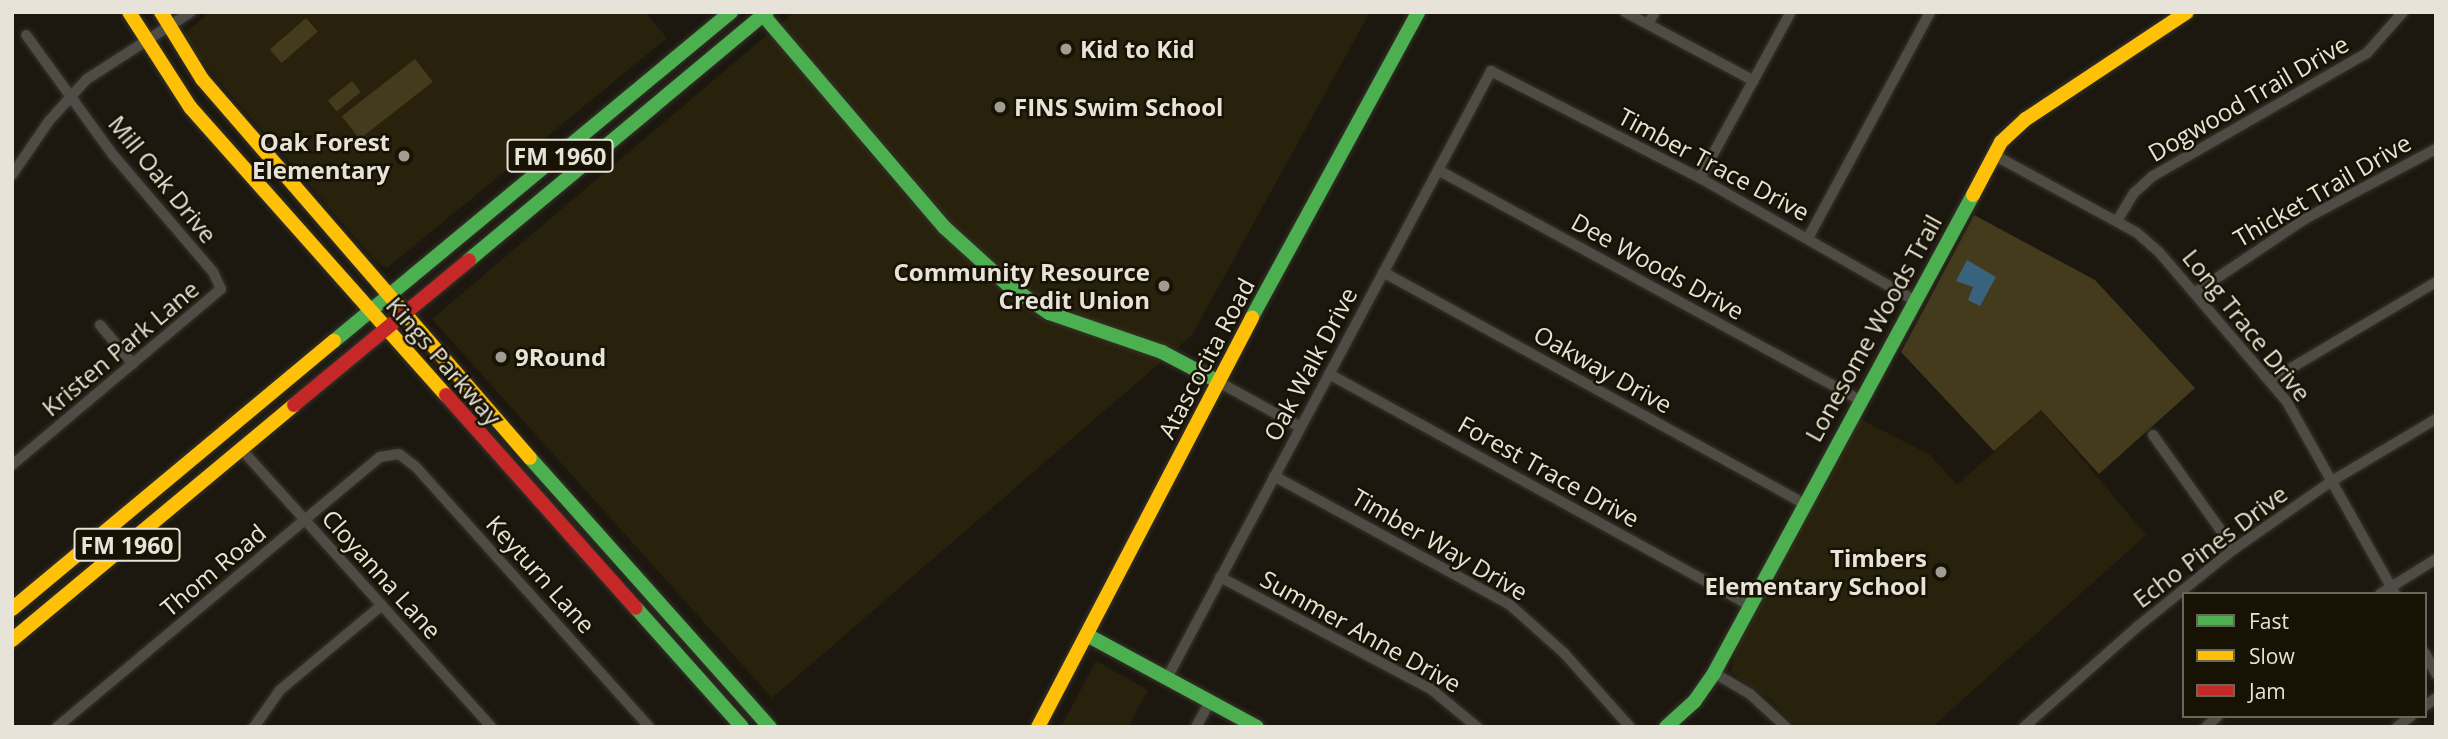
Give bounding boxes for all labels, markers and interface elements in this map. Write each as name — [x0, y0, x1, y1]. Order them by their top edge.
street label: Dogwood Trail Drive — [2143, 29, 2353, 167]
place label: Kid to Kid — [1080, 35, 1195, 63]
marker: Kid to Kid — [1058, 41, 1074, 57]
place label: FINS Swim School — [1014, 93, 1223, 121]
marker: FINS Swim School — [992, 99, 1008, 115]
street label: Timber Trace Drive — [1614, 102, 1814, 226]
street label: Mill Oak Drive — [103, 109, 223, 249]
place label: Oak Forest Elementary — [252, 128, 390, 184]
street label: Thicket Trail Drive — [2228, 128, 2416, 252]
road number: FM 1960 — [506, 136, 614, 176]
marker: Oak Forest Elementary — [396, 148, 412, 164]
street label: Dee Woods Drive — [1567, 207, 1749, 325]
street label: Lonesome Woods Trail — [1799, 210, 1947, 446]
street label: Long Trace Drive — [2177, 243, 2317, 407]
place label: Community Resource Credit Union — [894, 258, 1150, 314]
street label: Atascocita Road — [1152, 273, 1260, 443]
street label: Kristen Park Lane — [36, 274, 204, 422]
marker: Community Resource Credit Union — [1156, 278, 1172, 294]
street label: Oak Walk Drive — [1257, 282, 1363, 446]
street label: Kings Parkway — [381, 291, 507, 431]
street label: Oakway Drive — [1529, 319, 1677, 419]
place label: 9Round — [515, 343, 606, 371]
marker: 9Round — [493, 349, 509, 365]
street label: Forest Trace Drive — [1453, 409, 1645, 533]
street label: Echo Pines Drive — [2127, 479, 2293, 613]
street label: Timber Way Drive — [1347, 482, 1533, 606]
street label: Cloyanna Lane — [316, 503, 448, 645]
street label: Keyturn Lane — [481, 509, 601, 639]
street label: Thom Road — [155, 518, 271, 622]
road number: FM 1960 — [73, 526, 181, 565]
place label: Timbers Elementary School — [1704, 544, 1927, 600]
street label: Summer Anne Drive — [1256, 564, 1466, 698]
marker: Timbers Elementary School — [1933, 564, 1949, 580]
legend — [2182, 592, 2427, 718]
text: Fast — [2249, 607, 2289, 635]
text: Slow — [2249, 642, 2295, 670]
text: Jam — [2249, 677, 2286, 705]

